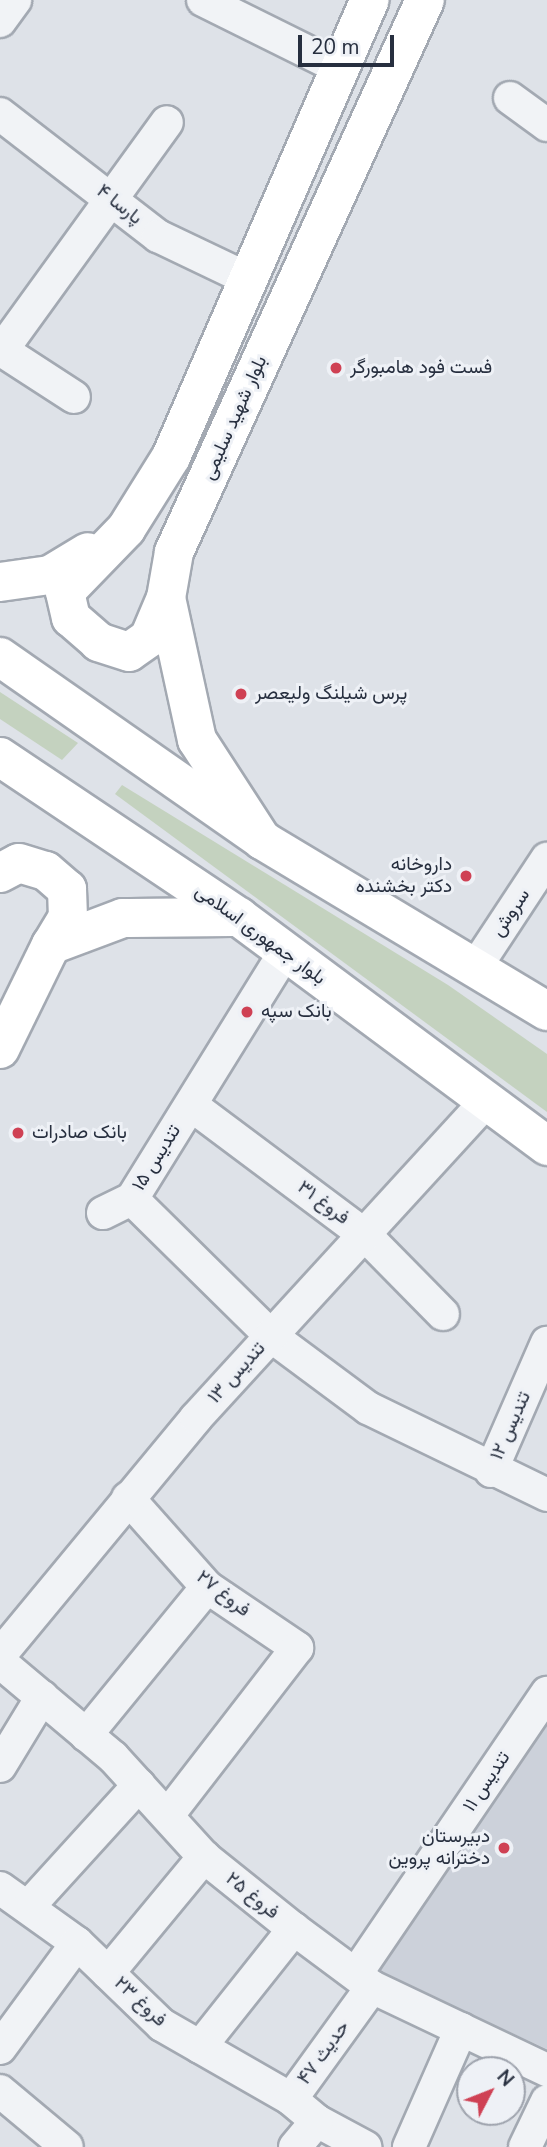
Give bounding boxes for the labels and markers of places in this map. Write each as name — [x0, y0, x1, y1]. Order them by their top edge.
place label: فست فود هامبورگر — [350, 357, 492, 379]
marker: فست فود هامبورگر — [328, 360, 344, 376]
place label: پرس شیلنگ ولیعصر — [255, 683, 407, 705]
marker: پرس شیلنگ ولیعصر — [233, 686, 249, 702]
place label: داروخانه دکتر بخشنده — [356, 854, 452, 898]
marker: داروخانه دکتر بخشنده — [458, 868, 474, 884]
place label: بانک سپه — [261, 1001, 332, 1023]
marker: بانک سپه — [239, 1004, 255, 1020]
place label: بانک صادرات — [32, 1122, 127, 1144]
marker: بانک صادرات — [10, 1125, 26, 1141]
place label: دبیرستان دخترانه پروین — [388, 1826, 490, 1870]
marker: دبیرستان دخترانه پروین — [496, 1840, 512, 1856]

